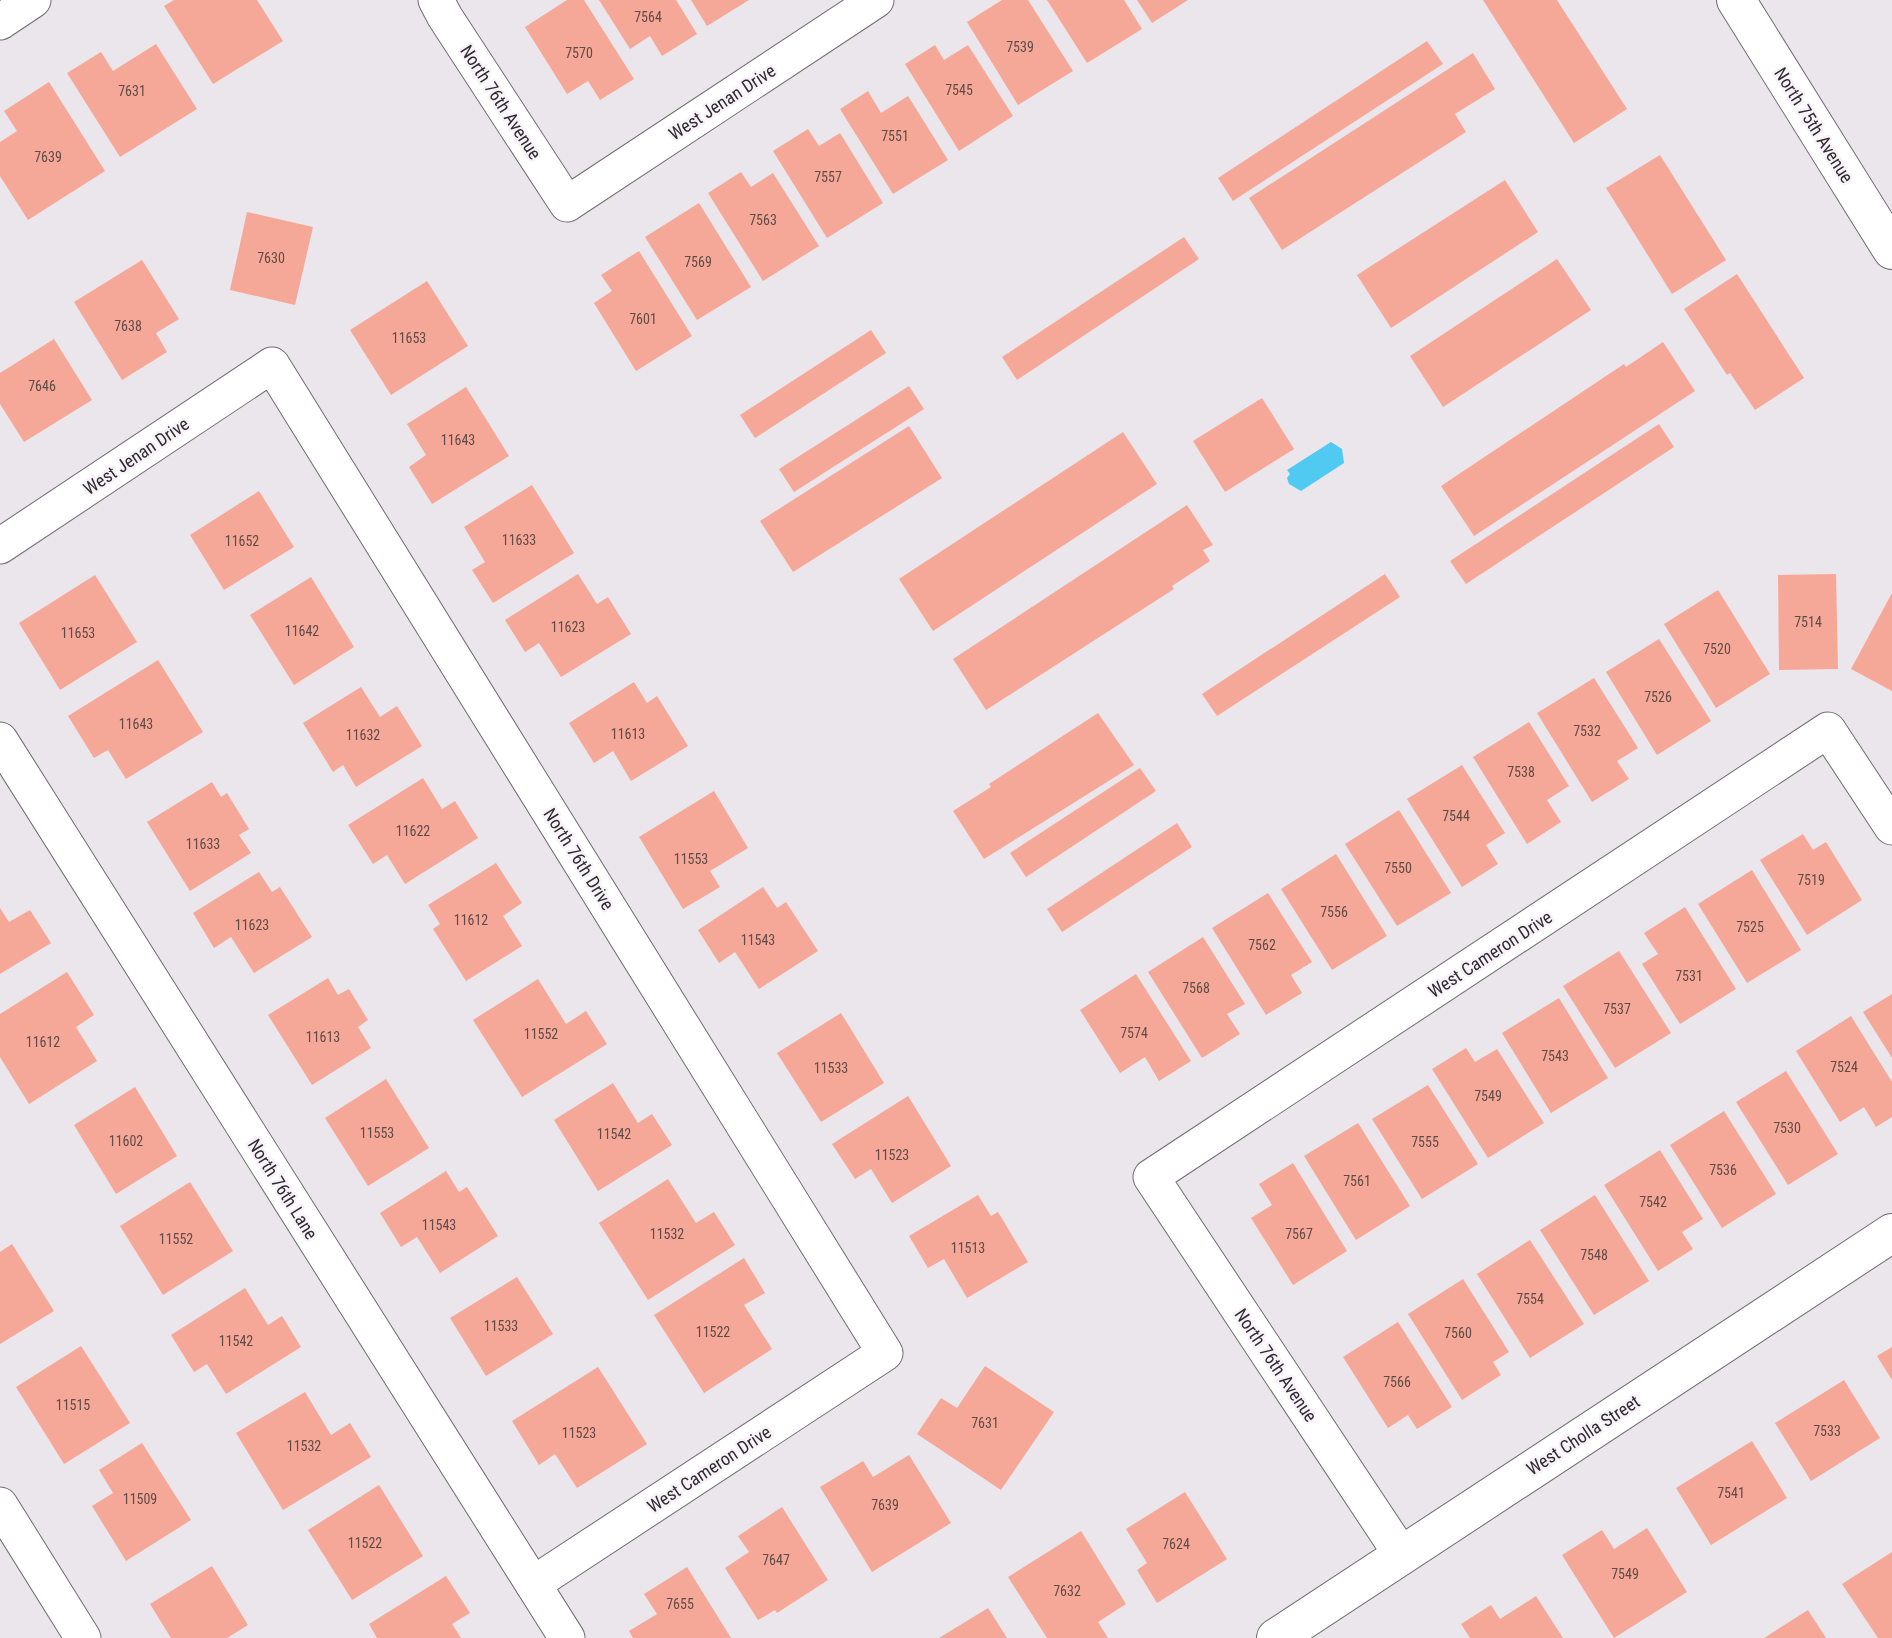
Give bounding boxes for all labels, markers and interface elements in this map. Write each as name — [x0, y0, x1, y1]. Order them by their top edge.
house number: 7564 — [634, 9, 662, 25]
house number: 7539 — [1006, 39, 1034, 55]
street label: North 76th Avenue — [456, 41, 546, 163]
house number: 7570 — [565, 45, 593, 61]
street label: West Jenan Drive — [665, 60, 779, 144]
street label: North 75th Avenue — [1770, 63, 1858, 187]
house number: 7545 — [945, 82, 973, 98]
house number: 7631 — [118, 83, 146, 99]
house number: 7551 — [881, 128, 909, 144]
house number: 7639 — [34, 149, 62, 165]
house number: 7557 — [814, 169, 842, 185]
house number: 7563 — [749, 212, 777, 228]
house number: 7630 — [257, 250, 285, 266]
house number: 7569 — [684, 254, 712, 270]
house number: 7601 — [629, 311, 657, 327]
house number: 7638 — [114, 318, 142, 334]
house number: 11653 — [392, 330, 426, 346]
house number: 7646 — [28, 378, 56, 394]
street label: West Jenan Drive — [79, 413, 193, 499]
house number: 11643 — [441, 432, 475, 448]
house number: 11633 — [502, 532, 536, 548]
house number: 11652 — [225, 533, 259, 549]
house number: 7514 — [1794, 614, 1822, 630]
house number: 11623 — [551, 619, 585, 635]
house number: 11642 — [285, 623, 319, 639]
house number: 11653 — [61, 625, 95, 641]
house number: 7520 — [1703, 641, 1731, 657]
house number: 7526 — [1644, 689, 1672, 705]
house number: 11643 — [119, 716, 153, 732]
house number: 7532 — [1573, 723, 1601, 739]
house number: 11613 — [611, 726, 645, 742]
house number: 11632 — [346, 727, 380, 743]
house number: 7538 — [1507, 764, 1535, 780]
street label: North 76th Drive — [539, 804, 619, 914]
house number: 7544 — [1442, 808, 1470, 824]
house number: 11622 — [396, 823, 430, 839]
house number: 11633 — [186, 836, 220, 852]
house number: 11553 — [674, 851, 708, 867]
house number: 7550 — [1384, 860, 1412, 876]
house number: 7519 — [1797, 872, 1825, 888]
house number: 7556 — [1320, 904, 1348, 920]
street label: West Cameron Drive — [1424, 906, 1556, 1002]
house number: 11612 — [454, 912, 488, 928]
house number: 11623 — [235, 917, 269, 933]
house number: 7525 — [1736, 919, 1764, 935]
house number: 11543 — [741, 932, 775, 948]
house number: 7562 — [1248, 937, 1276, 953]
house number: 7531 — [1675, 968, 1703, 984]
house number: 7568 — [1182, 980, 1210, 996]
house number: 7537 — [1603, 1001, 1631, 1017]
house number: 7574 — [1120, 1025, 1148, 1041]
house number: 11552 — [524, 1026, 558, 1042]
house number: 11613 — [306, 1029, 340, 1045]
house number: 11612 — [26, 1034, 60, 1050]
house number: 7543 — [1541, 1048, 1569, 1064]
house number: 7524 — [1830, 1059, 1858, 1075]
house number: 11533 — [814, 1060, 848, 1076]
house number: 7549 — [1474, 1088, 1502, 1104]
house number: 7530 — [1773, 1120, 1801, 1136]
house number: 11553 — [360, 1125, 394, 1141]
house number: 11542 — [597, 1126, 631, 1142]
house number: 11602 — [109, 1133, 143, 1149]
house number: 7555 — [1411, 1134, 1439, 1150]
street label: North 76th Lane — [244, 1135, 322, 1243]
house number: 11523 — [875, 1147, 909, 1163]
house number: 7536 — [1709, 1162, 1737, 1178]
house number: 7561 — [1343, 1173, 1371, 1189]
house number: 7542 — [1639, 1194, 1667, 1210]
house number: 11543 — [422, 1217, 456, 1233]
house number: 11532 — [650, 1226, 684, 1242]
house number: 7567 — [1285, 1226, 1313, 1242]
house number: 11552 — [159, 1231, 193, 1247]
house number: 11513 — [951, 1240, 985, 1256]
house number: 7548 — [1580, 1247, 1608, 1263]
house number: 7554 — [1516, 1291, 1544, 1307]
street label: North 76th Avenue — [1230, 1304, 1322, 1426]
house number: 11533 — [484, 1318, 518, 1334]
house number: 11522 — [696, 1324, 730, 1340]
house number: 7560 — [1444, 1325, 1472, 1341]
house number: 11542 — [219, 1333, 253, 1349]
house number: 7566 — [1383, 1374, 1411, 1390]
street label: West Cholla Street — [1522, 1391, 1644, 1479]
house number: 11515 — [56, 1397, 90, 1413]
house number: 7631 — [971, 1415, 999, 1431]
street label: West Cameron Drive — [643, 1421, 775, 1517]
house number: 7533 — [1813, 1423, 1841, 1439]
house number: 11523 — [562, 1425, 596, 1441]
house number: 11532 — [287, 1438, 321, 1454]
house number: 7541 — [1717, 1485, 1745, 1501]
house number: 11509 — [123, 1491, 157, 1507]
house number: 7639 — [871, 1497, 899, 1513]
house number: 11522 — [348, 1535, 382, 1551]
house number: 7624 — [1162, 1536, 1190, 1552]
house number: 7647 — [762, 1552, 790, 1568]
house number: 7549 — [1611, 1566, 1639, 1582]
house number: 7632 — [1053, 1583, 1081, 1599]
house number: 7655 — [666, 1596, 694, 1612]

